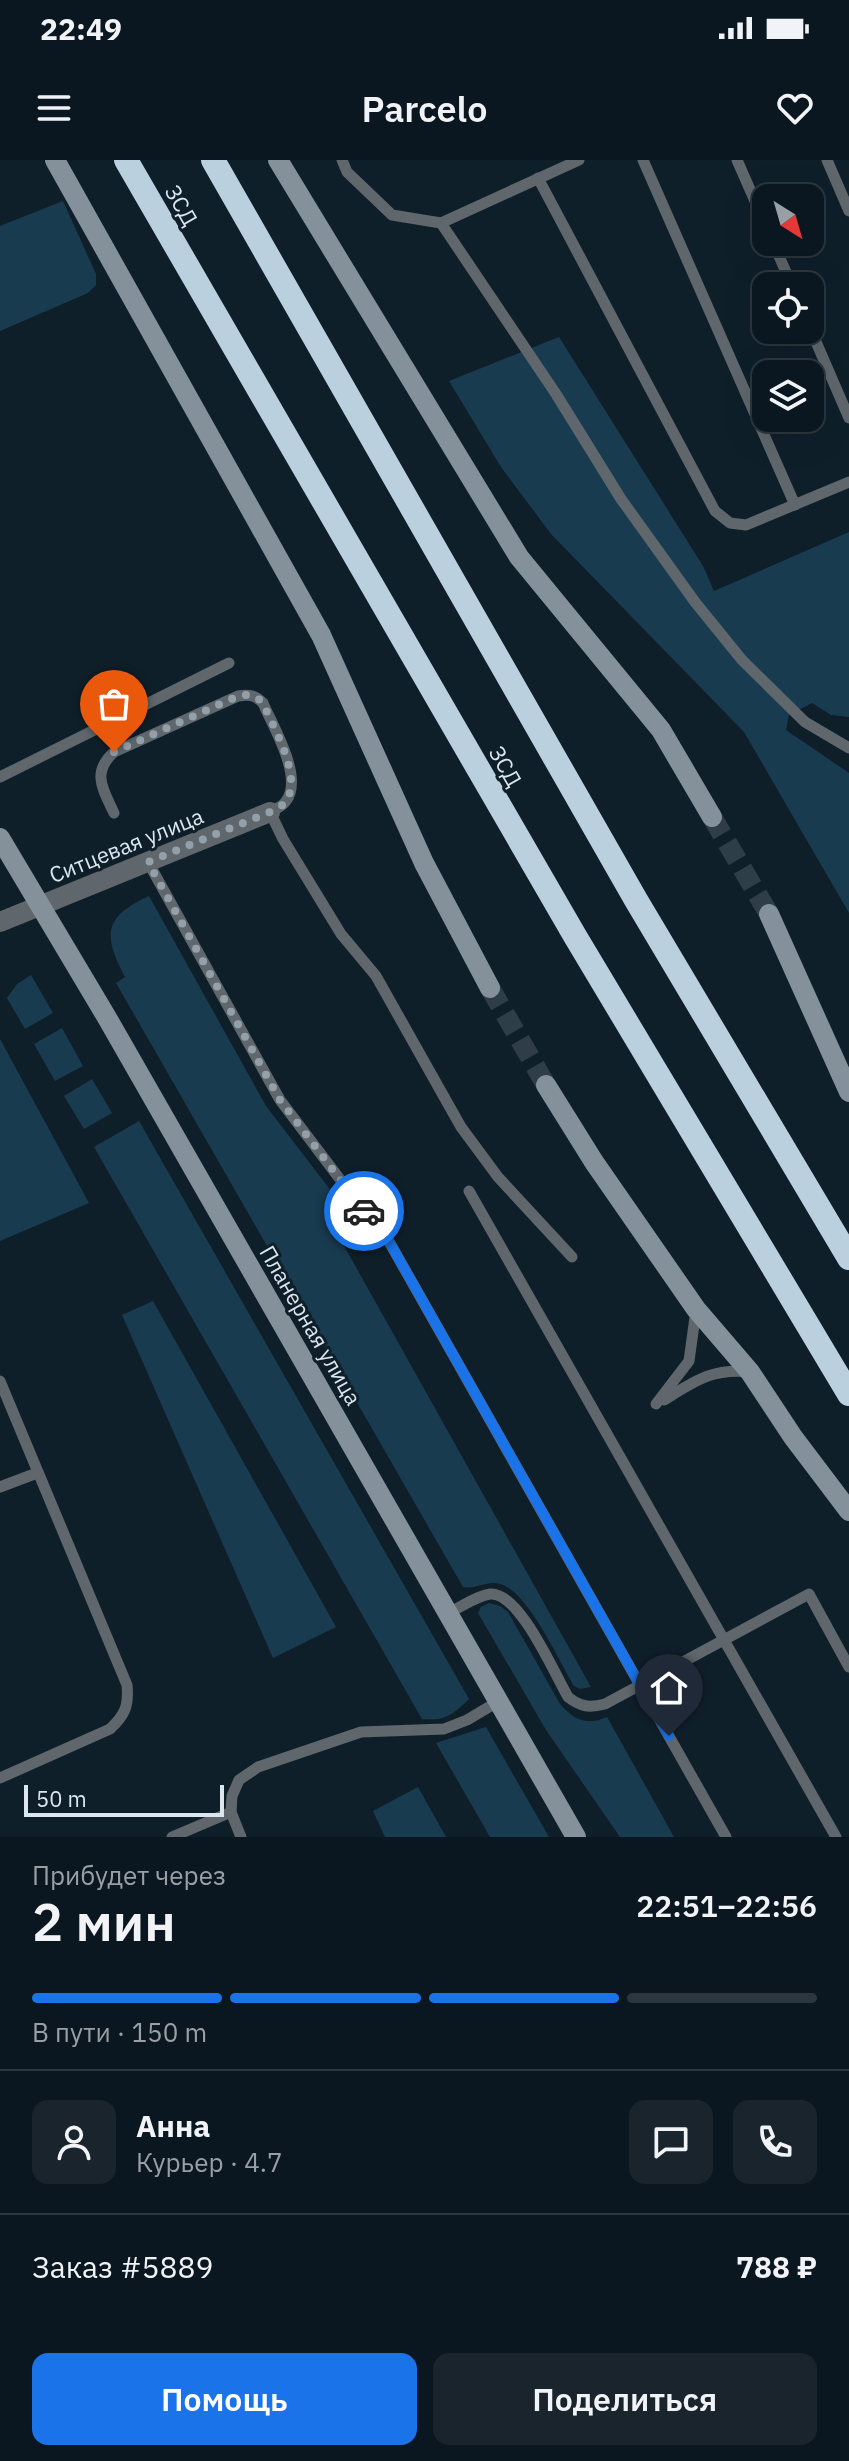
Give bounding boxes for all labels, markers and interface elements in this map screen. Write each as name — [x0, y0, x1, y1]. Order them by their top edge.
text: 22:49 — [40, 9, 122, 48]
text: Parcelo — [362, 85, 487, 132]
icon: menu — [32, 86, 76, 130]
icon: heart — [773, 86, 817, 130]
street label: ЗСД — [159, 179, 205, 231]
north arrow — [752, 184, 824, 256]
map controls — [752, 184, 824, 432]
button: locate — [752, 272, 824, 344]
button: layers — [752, 360, 824, 432]
pin — [80, 670, 148, 752]
icon: bag — [92, 682, 136, 726]
street label: ЗСД — [483, 740, 529, 792]
street label: Ситцевая улица — [45, 801, 208, 889]
courier — [324, 1171, 404, 1251]
icon: car — [342, 1189, 386, 1233]
street label: Планерная улица — [253, 1240, 369, 1410]
pin — [635, 1654, 703, 1736]
icon: home — [647, 1666, 691, 1710]
scale bar — [24, 1781, 224, 1817]
text: 50 m — [36, 1784, 87, 1813]
text: Прибудет через — [32, 1858, 226, 1892]
text: 22:51–22:56 — [636, 1886, 817, 1925]
text: 2 мин — [32, 1888, 176, 1955]
text: В пути · 150 m — [32, 2015, 207, 2049]
button: person — [32, 2100, 116, 2184]
button: chat — [629, 2100, 713, 2184]
button: phone — [733, 2100, 817, 2184]
text: Анна — [136, 2106, 210, 2145]
text: Курьер · 4.7 — [136, 2145, 283, 2179]
text: Заказ #5889 — [32, 2247, 214, 2286]
text: 788 ₽ — [736, 2247, 817, 2286]
button: Помощь — [32, 2353, 417, 2445]
button: Поделиться — [433, 2353, 817, 2445]

